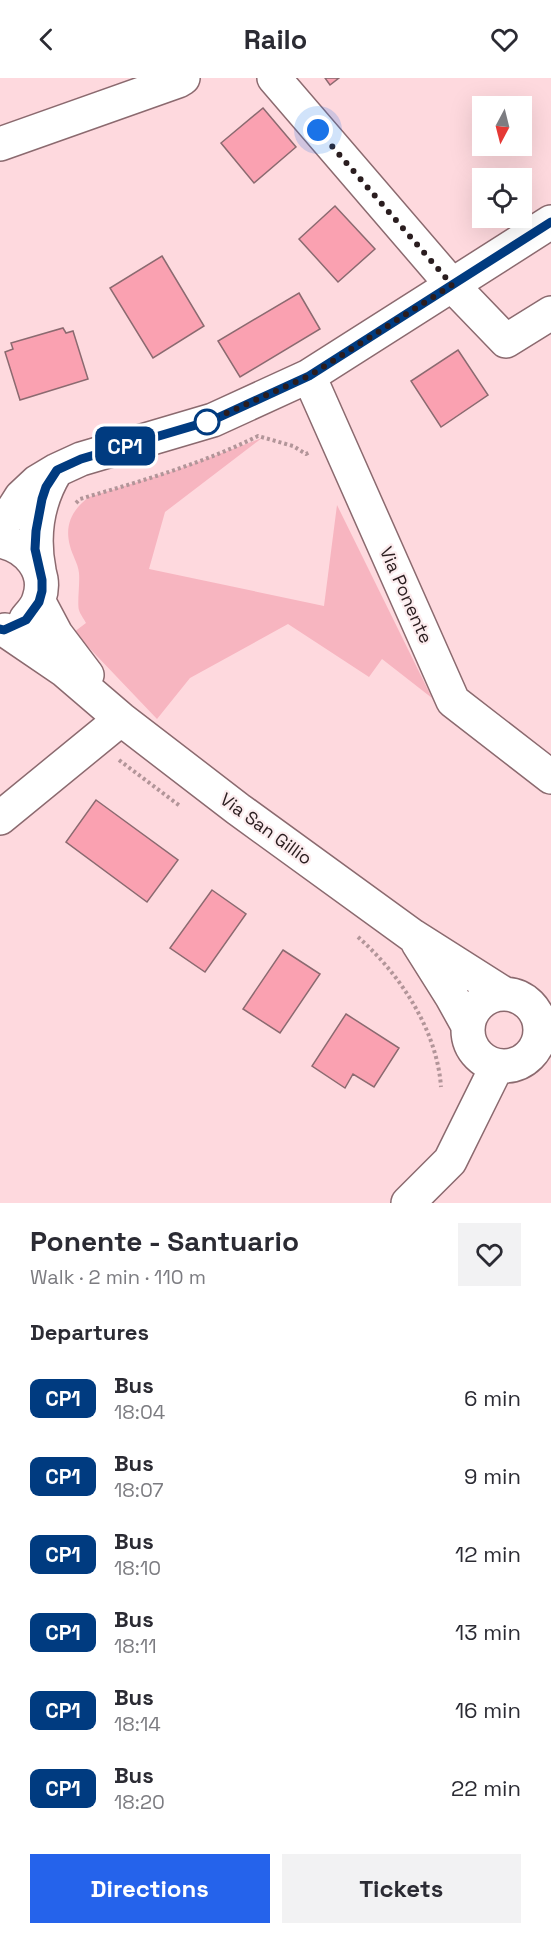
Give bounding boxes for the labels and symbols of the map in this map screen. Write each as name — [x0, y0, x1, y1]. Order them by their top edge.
north arrow — [472, 96, 532, 156]
your location — [303, 115, 333, 145]
unlabelled marker — [194, 409, 220, 435]
line badge: CP1 — [90, 426, 160, 466]
street label: Via Ponente — [375, 543, 438, 647]
street label: Via San Gillio — [216, 787, 317, 870]

